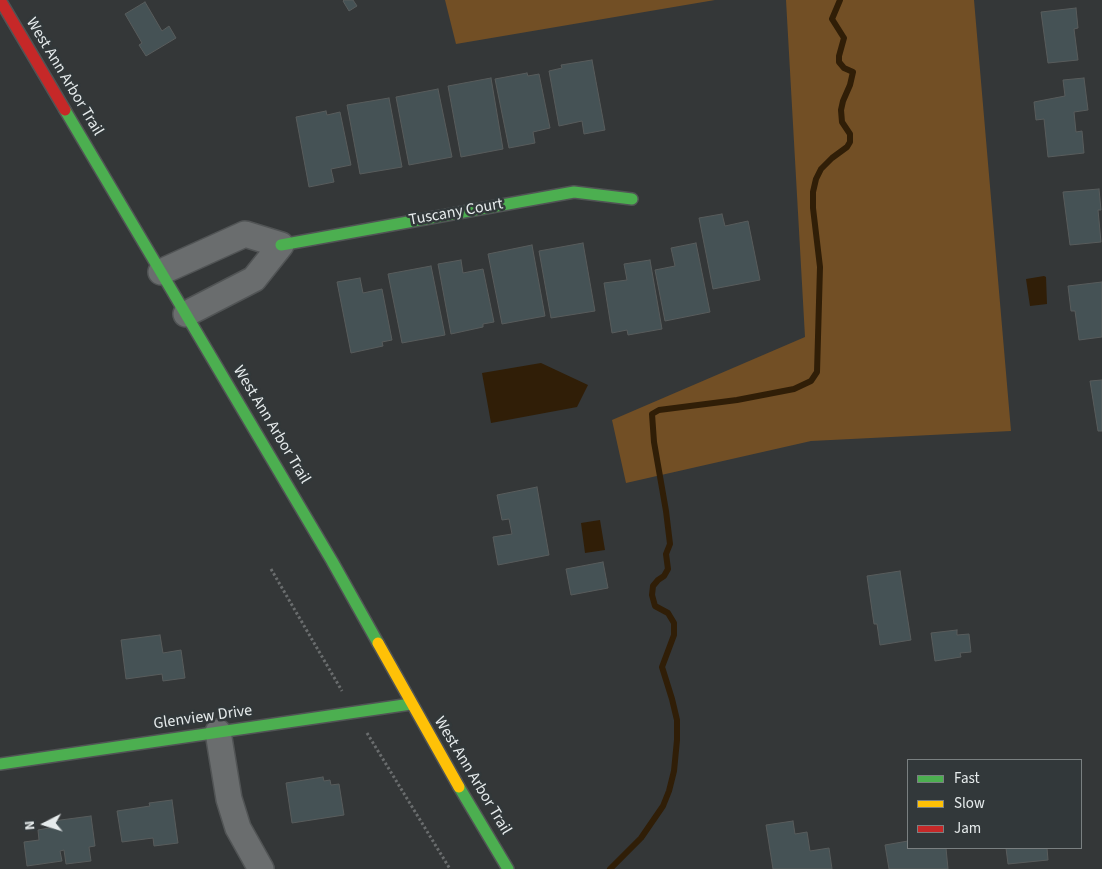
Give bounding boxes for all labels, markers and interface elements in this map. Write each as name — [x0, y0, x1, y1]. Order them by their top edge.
street label: West Ann Arbor Trail — [21, 14, 107, 140]
street label: Tuscany Court — [407, 195, 505, 231]
street label: West Ann Arbor Trail — [228, 362, 314, 488]
street label: Glenview Drive — [152, 702, 254, 734]
street label: West Ann Arbor Trail — [429, 713, 515, 839]
legend — [907, 759, 1082, 849]
text: Fast — [954, 768, 980, 789]
text: Slow — [954, 793, 985, 814]
north arrow — [20, 799, 70, 849]
text: Jam — [954, 818, 981, 839]
text: N — [20, 820, 40, 831]

